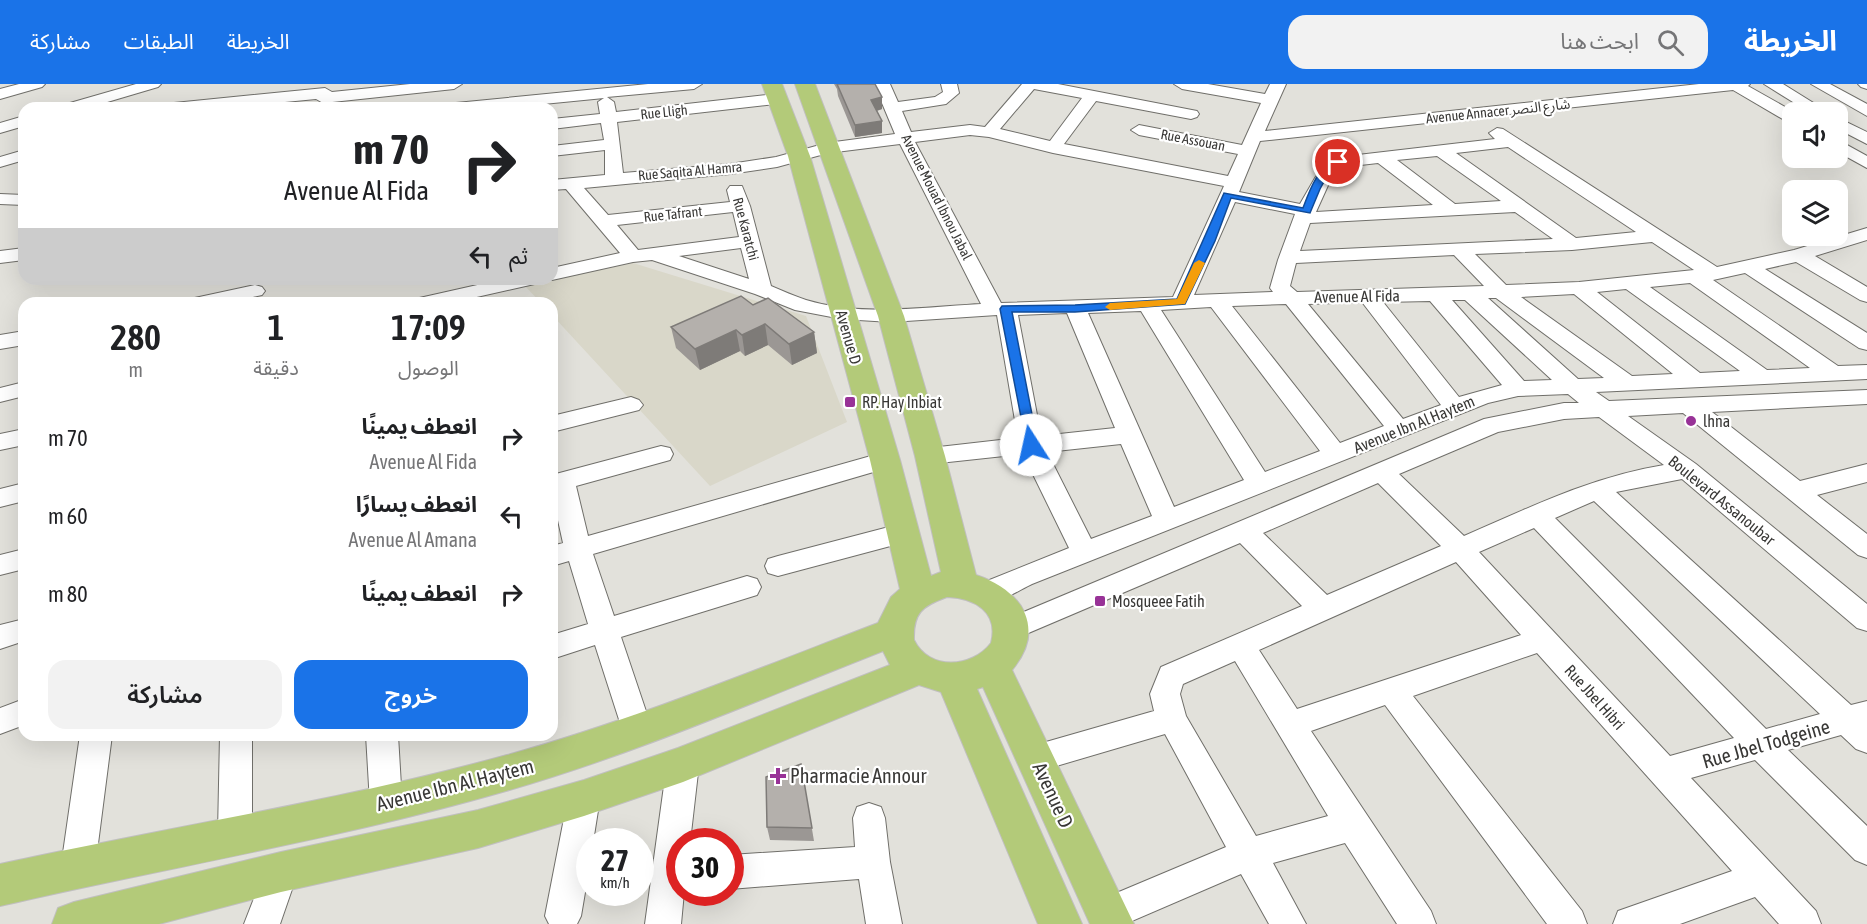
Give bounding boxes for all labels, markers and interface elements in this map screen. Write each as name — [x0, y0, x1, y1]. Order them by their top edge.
search box — [1288, 15, 1708, 69]
text: الخريطة — [1744, 25, 1837, 57]
icon: search — [1654, 26, 1687, 59]
text: ابحث هنا — [1560, 28, 1639, 54]
text: مشاركة — [30, 29, 91, 53]
text: الطبقات — [124, 29, 194, 53]
text: الخريطة — [227, 29, 290, 53]
street label: Avenue Annacer شارع النصر — [1425, 95, 1571, 130]
street label: Rue Lligh — [640, 102, 688, 122]
map controls — [1782, 102, 1848, 246]
button: sound — [1782, 102, 1848, 168]
text: 70 m — [354, 125, 429, 173]
icon: right — [450, 126, 528, 204]
street label: Rue Assouan — [1159, 126, 1227, 154]
street label: Avenue Mouad Ibnou Jabal — [898, 132, 976, 263]
pin — [1312, 136, 1363, 187]
icon: arrive — [1321, 145, 1354, 178]
street label: Rue Saqita Al Hamra — [637, 158, 743, 184]
text: Avenue Al Fida — [284, 175, 429, 206]
button: layers — [1782, 180, 1848, 246]
street label: Rue Karatchi — [730, 196, 762, 262]
street label: Rue Tafrant — [643, 203, 703, 225]
icon: left — [464, 240, 497, 273]
text: ثم — [509, 243, 528, 269]
street label: Avenue Al Fida — [1314, 286, 1400, 306]
text: 1 — [268, 306, 284, 348]
text: 17:09 — [391, 306, 466, 348]
street label: Avenue D — [833, 308, 865, 366]
text: 280 — [110, 316, 161, 358]
text: دقيقة — [253, 356, 299, 379]
text: الوصول — [398, 356, 459, 379]
text: m — [128, 358, 143, 381]
street label: Avenue Ibn Al Haytem — [1351, 392, 1478, 457]
place label: RP. Hay Inbiat — [862, 393, 942, 412]
marker: RP. Hay Inbiat — [843, 395, 857, 409]
place label: lhna — [1703, 412, 1730, 430]
text: انعطف يمينًا — [361, 413, 477, 439]
position arrow — [999, 413, 1063, 477]
marker: lhna — [1684, 414, 1698, 428]
icon: right — [495, 422, 528, 455]
text: 70 m — [48, 425, 88, 451]
text: Avenue Al Fida — [370, 450, 477, 473]
street label: Boulevard Assanoubar — [1665, 452, 1779, 549]
text: انعطف يسارًا — [356, 491, 477, 517]
icon: left — [495, 500, 528, 533]
text: 60 m — [48, 503, 88, 529]
text: Avenue Al Amana — [349, 528, 477, 551]
icon: right — [495, 578, 528, 611]
text: انعطف يمينًا — [361, 580, 477, 606]
text: 80 m — [48, 581, 88, 607]
place label: Mosqueee Fatih — [1112, 592, 1205, 611]
marker: Mosqueee Fatih — [1093, 594, 1107, 608]
button: مشاركة — [48, 660, 282, 729]
button: خروج — [294, 660, 528, 729]
street label: Rue Jbel Hibri — [1561, 661, 1629, 733]
street label: Rue Jbel Todgeine — [1699, 714, 1832, 773]
street label: Avenue Ibn Al Haytem — [374, 754, 536, 815]
street label: Avenue D — [1028, 759, 1079, 831]
place label: Pharmacie Annour — [790, 764, 927, 787]
marker: Pharmacie Annour — [771, 769, 785, 783]
speed limit sign: 30 — [666, 828, 744, 906]
text: 27 — [601, 843, 629, 877]
text: km/h — [600, 874, 630, 891]

